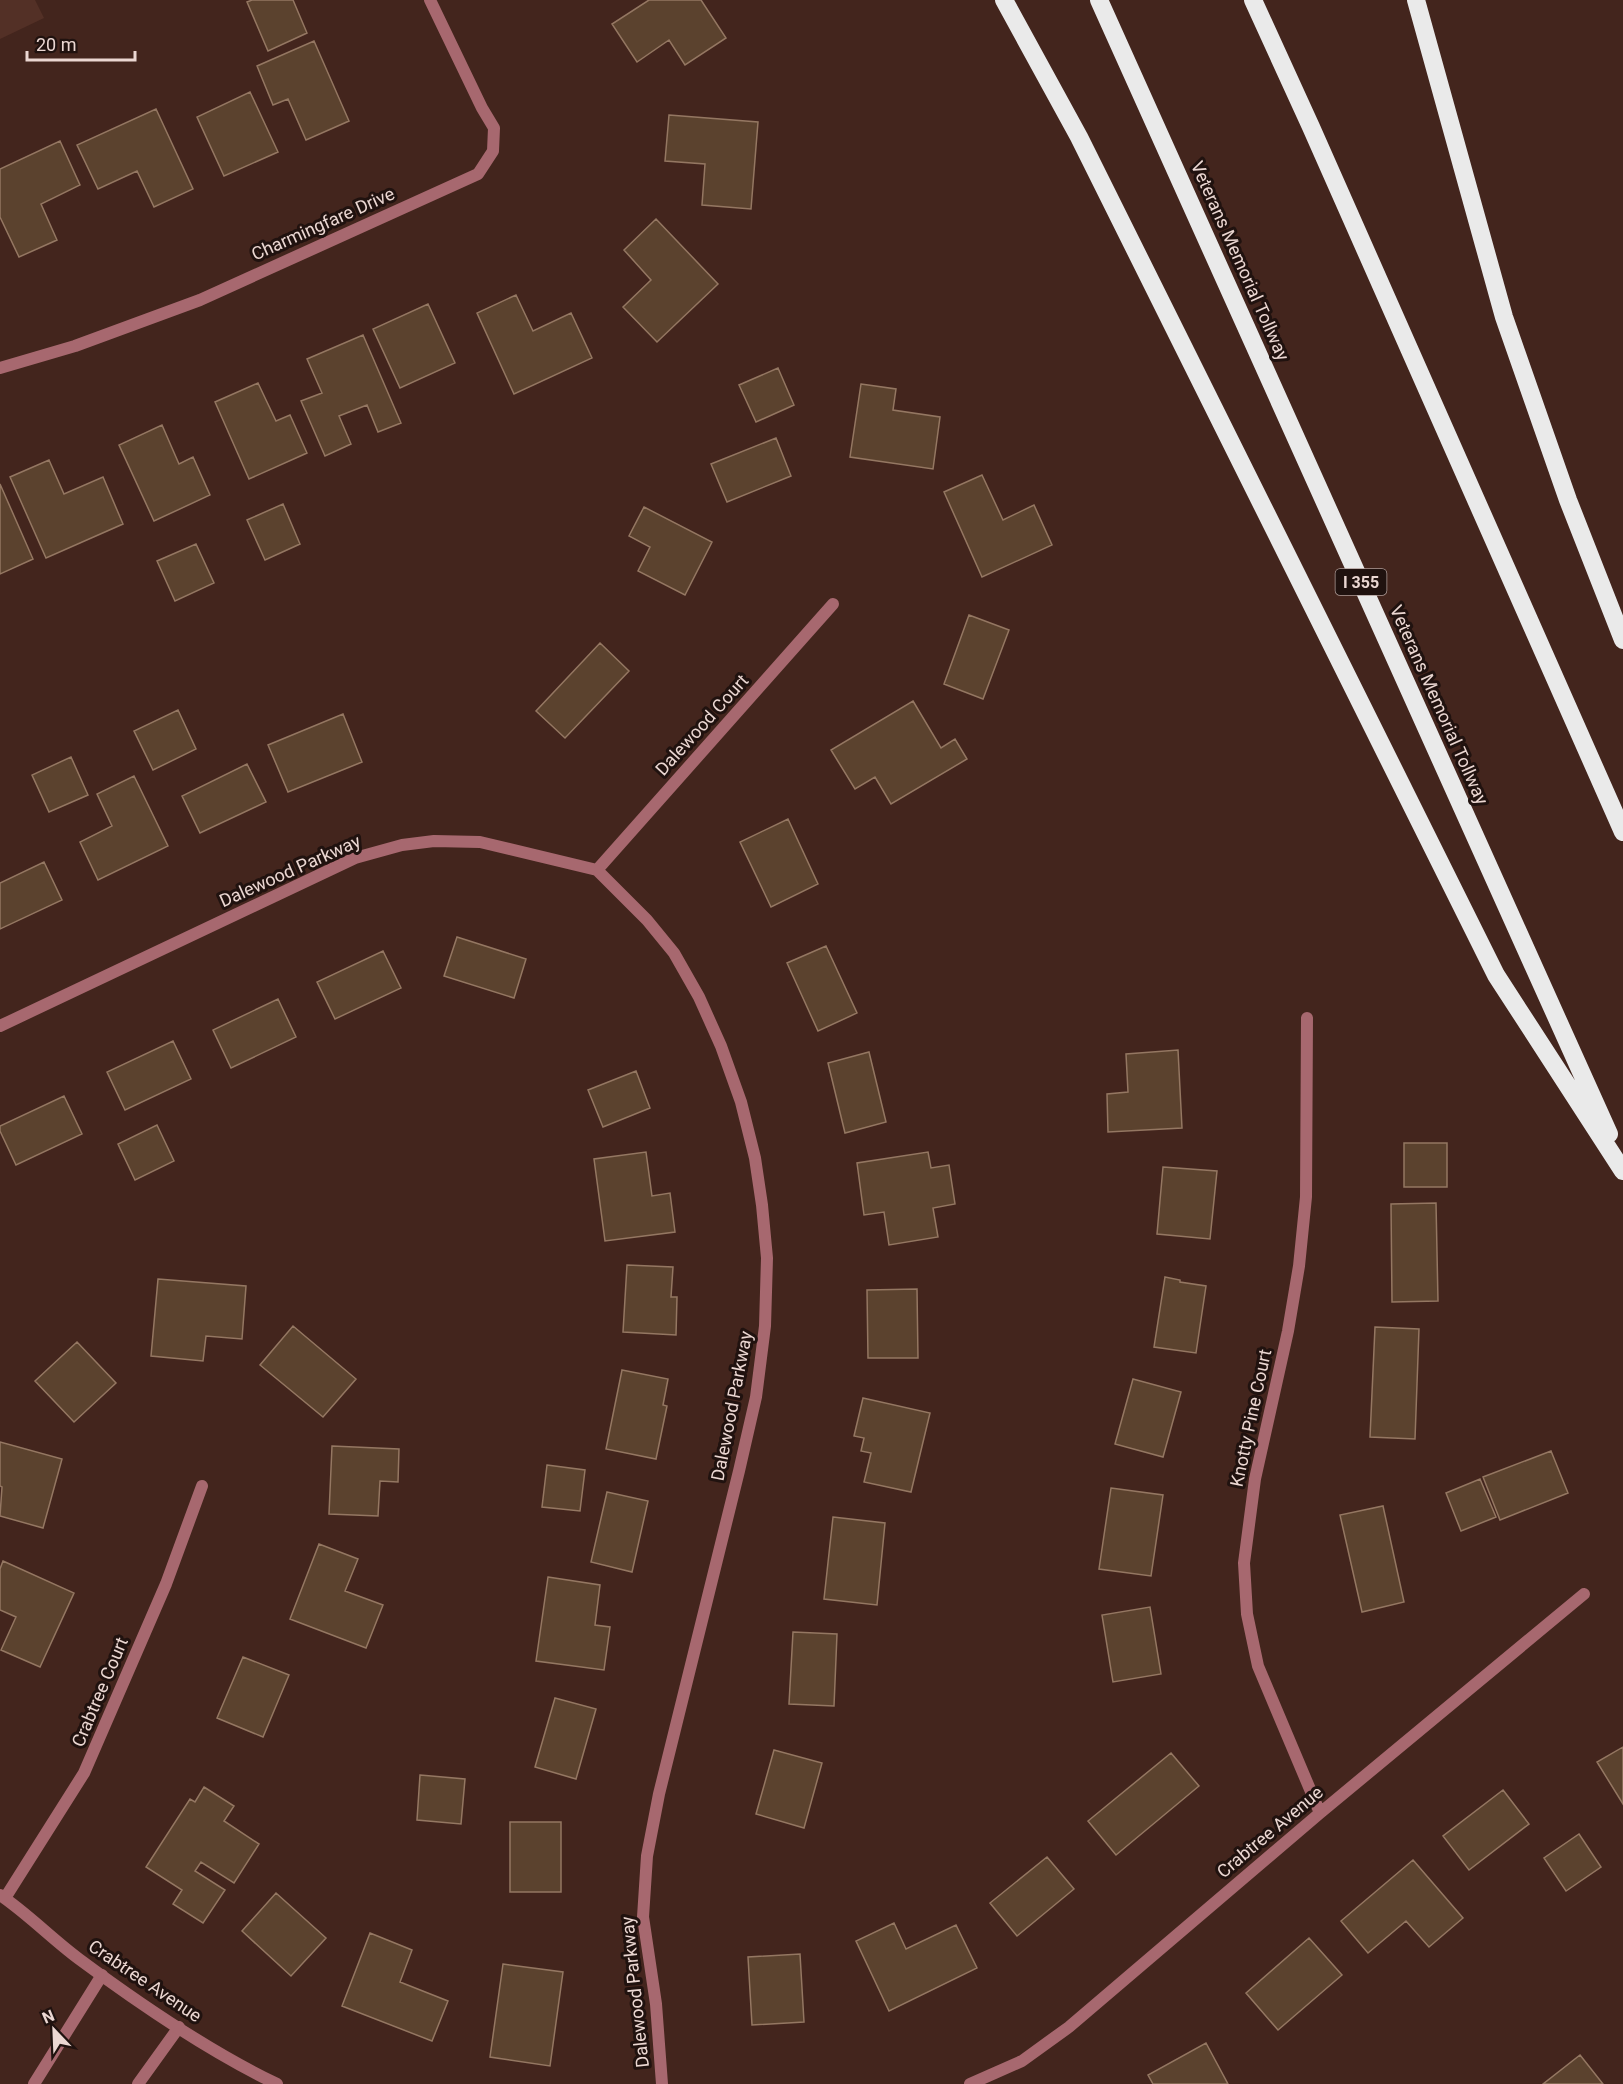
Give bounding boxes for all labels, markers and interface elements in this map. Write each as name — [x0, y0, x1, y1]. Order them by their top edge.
scale bar — [27, 24, 135, 62]
text: 20 m — [36, 34, 76, 55]
street label: Veterans Memorial Tollway — [1187, 158, 1294, 364]
street label: Charmingfare Drive — [248, 183, 397, 264]
road number: I 355 — [1336, 569, 1386, 595]
street label: Veterans Memorial Tollway — [1386, 602, 1493, 808]
street label: Dalewood Court — [651, 670, 753, 779]
street label: Dalewood Parkway — [216, 830, 364, 911]
street label: Dalewood Parkway — [707, 1329, 756, 1483]
street label: Knotty Pine Court — [1226, 1347, 1275, 1489]
street label: Crabtree Court — [67, 1634, 132, 1750]
street label: Crabtree Avenue — [1213, 1781, 1327, 1882]
street label: Dalewood Parkway — [616, 1915, 653, 2069]
street label: Crabtree Avenue — [85, 1935, 206, 2026]
north arrow — [24, 2000, 84, 2060]
text: N — [39, 2006, 57, 2028]

